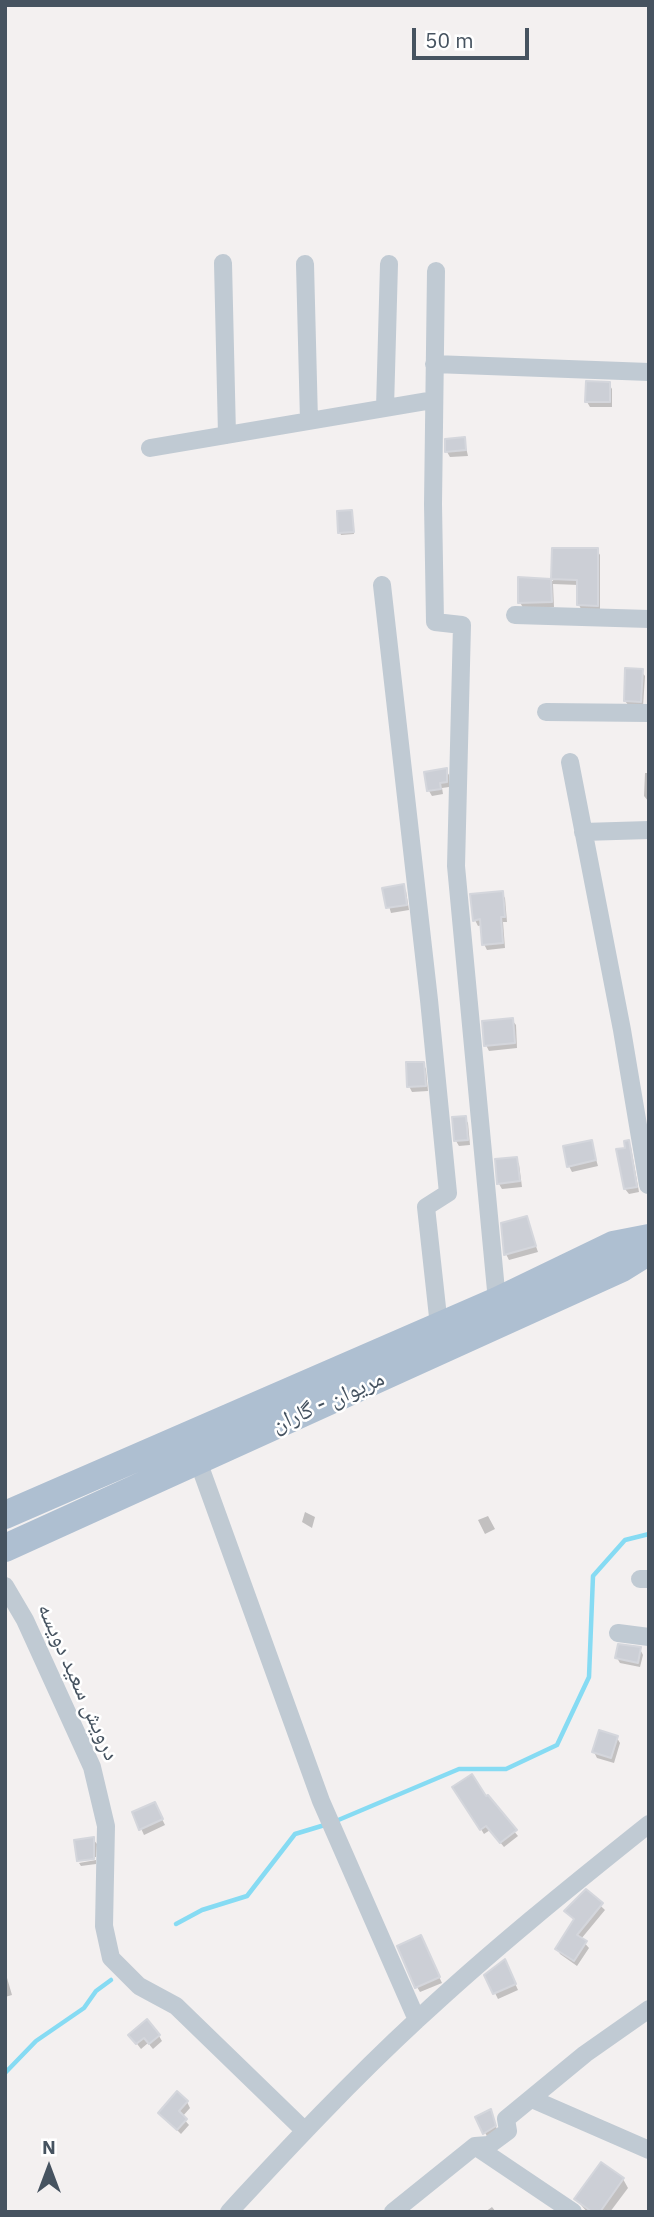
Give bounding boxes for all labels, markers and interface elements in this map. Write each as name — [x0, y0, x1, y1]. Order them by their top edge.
scale bar — [416, 14, 533, 58]
text: 50 m — [425, 26, 474, 54]
street label: مریوان - گاران — [267, 1365, 389, 1439]
street label: درویش سعید دویسه — [31, 1599, 125, 1765]
north arrow — [14, 2133, 84, 2203]
text: N — [42, 2135, 56, 2159]

